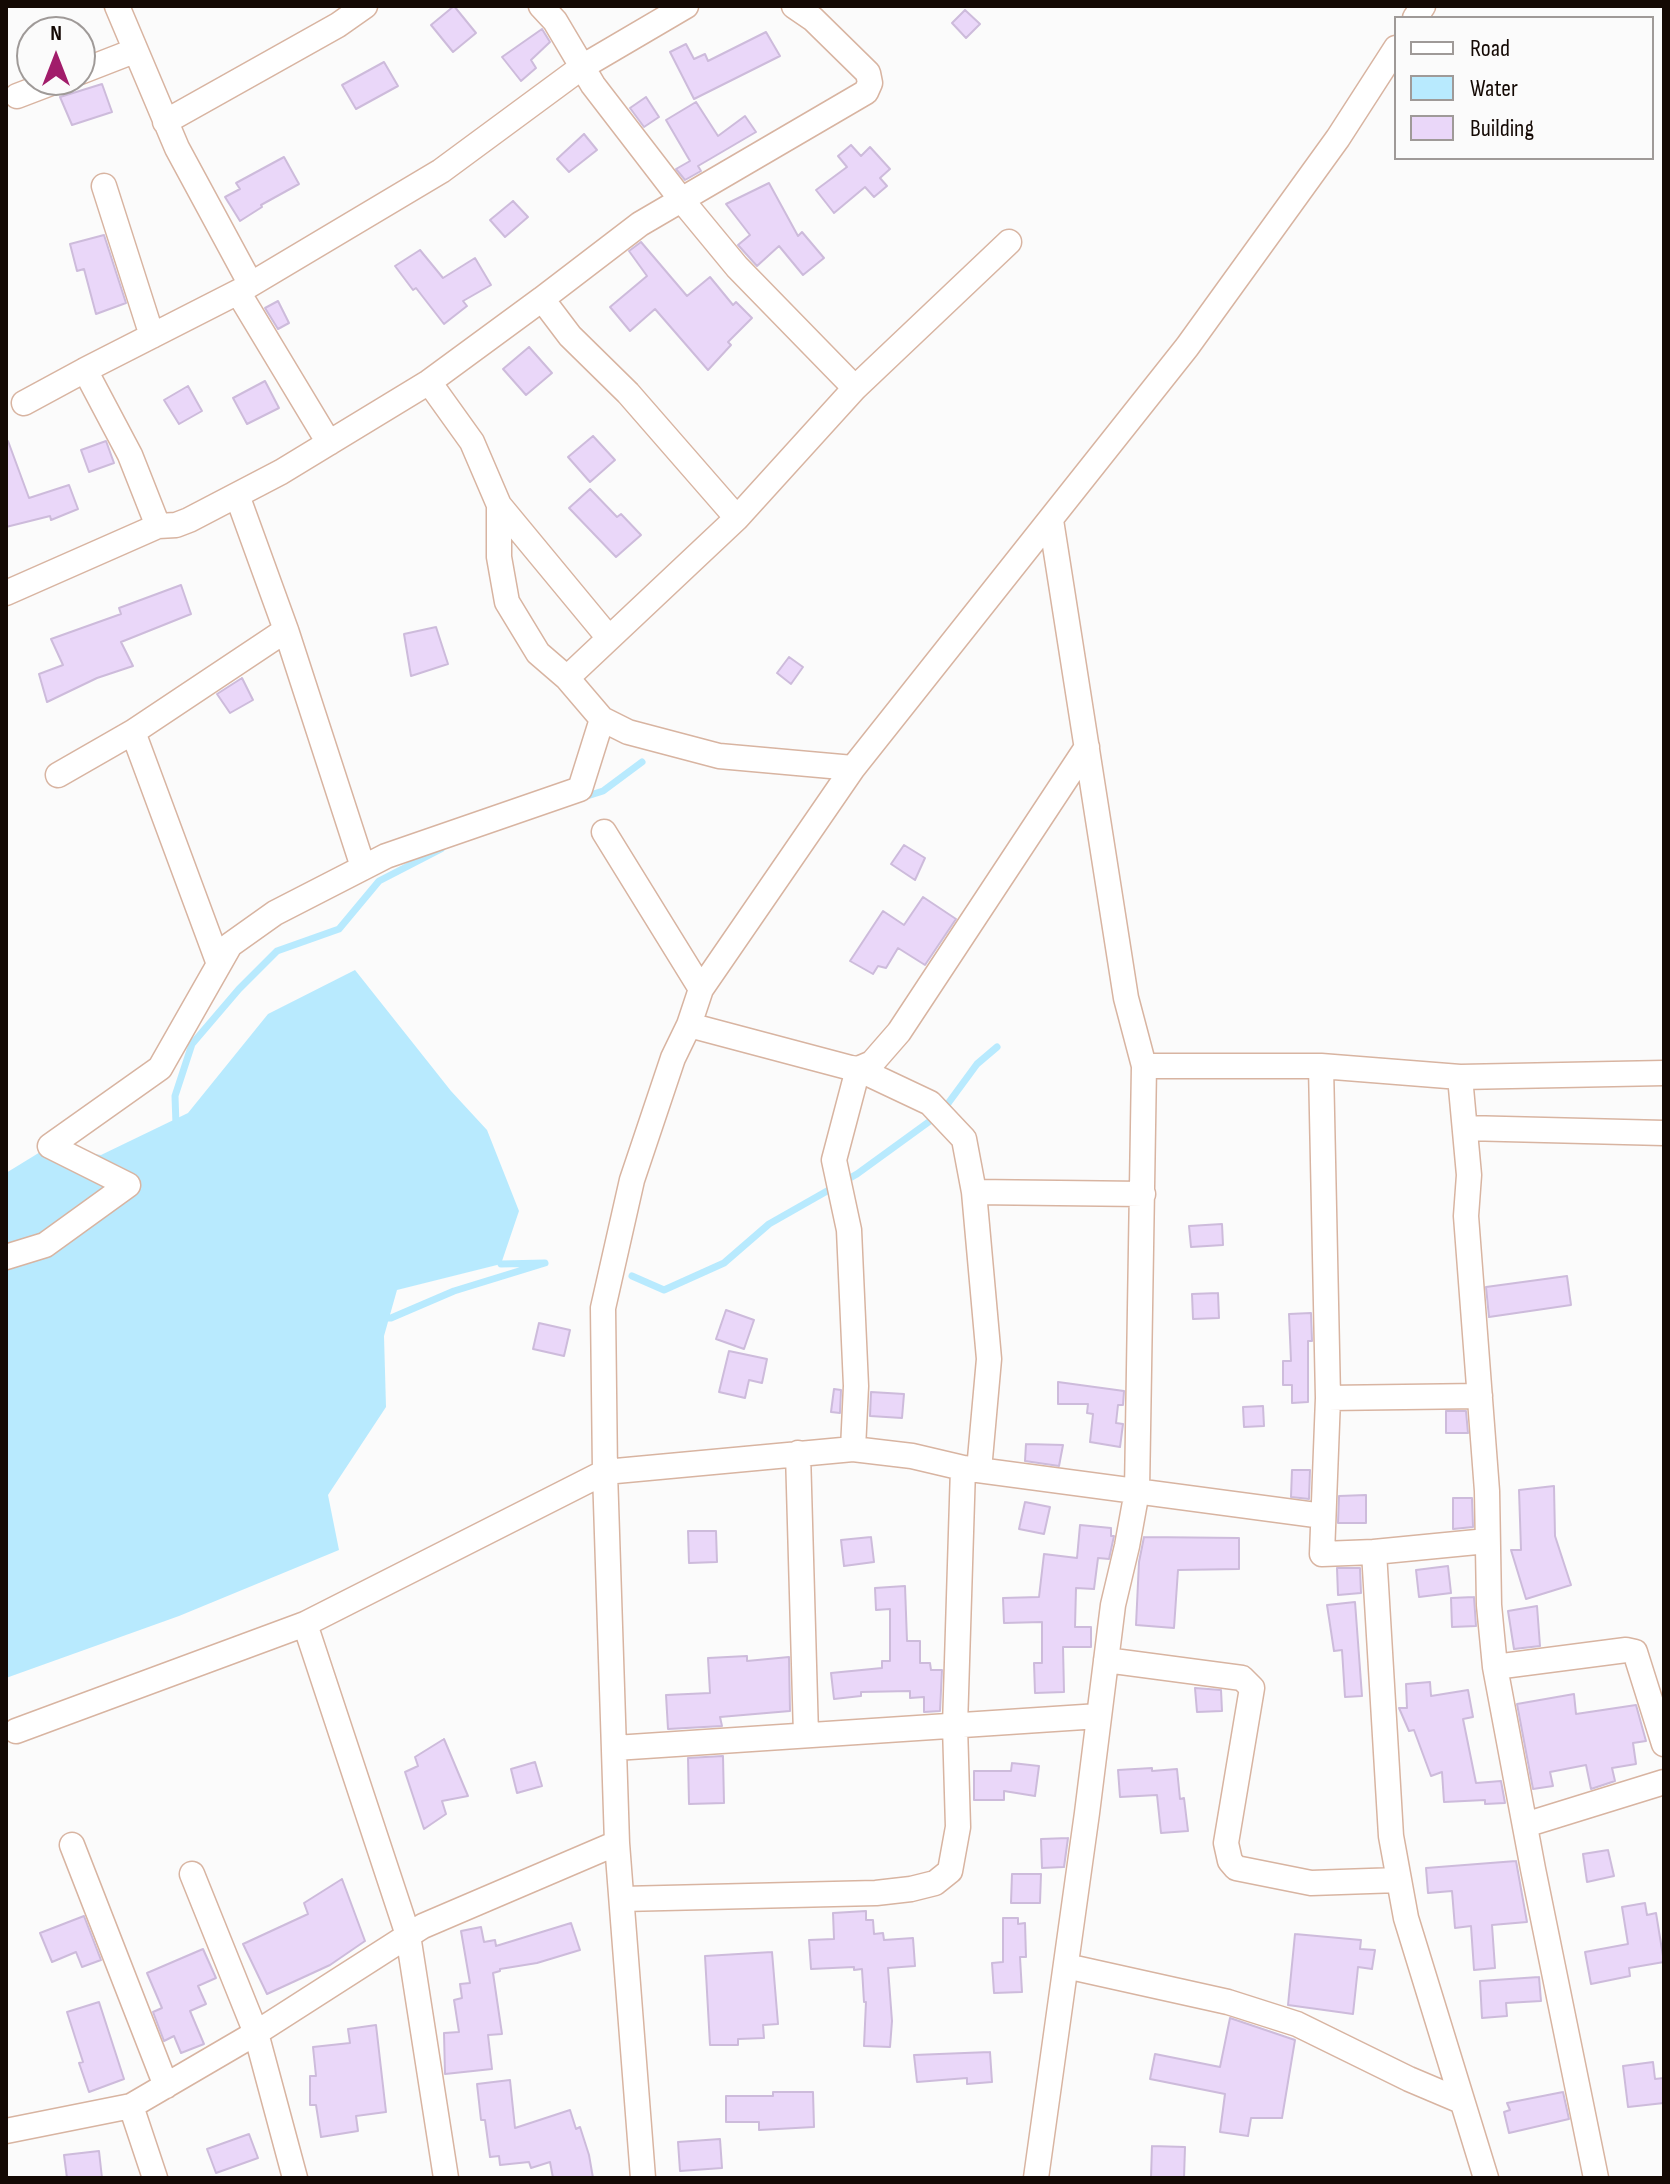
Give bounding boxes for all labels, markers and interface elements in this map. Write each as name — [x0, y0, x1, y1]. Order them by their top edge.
north arrow — [16, 16, 96, 96]
legend — [1394, 16, 1654, 160]
text: N — [50, 20, 62, 47]
text: Road — [1470, 34, 1510, 63]
text: Water — [1470, 74, 1518, 103]
text: Building — [1470, 114, 1534, 143]

